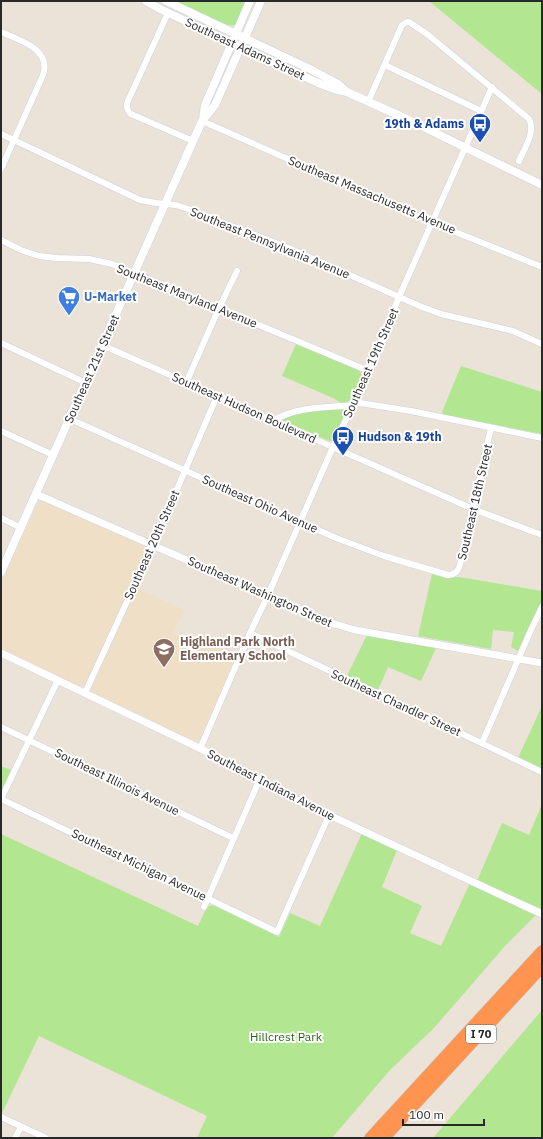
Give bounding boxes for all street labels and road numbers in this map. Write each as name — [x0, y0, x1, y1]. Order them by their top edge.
street label: Southeast Adams Street — [183, 14, 308, 83]
street label: Southeast Massachusetts Avenue — [286, 152, 459, 237]
street label: Southeast Pennsylvania Avenue — [188, 204, 352, 282]
street label: Southeast Maryland Avenue — [115, 260, 260, 331]
street label: Southeast 19th Street — [340, 306, 401, 420]
street label: Southeast 21st Street — [61, 312, 122, 426]
street label: Southeast Hudson Boulevard — [170, 369, 319, 446]
street label: Southeast 18th Street — [454, 442, 495, 561]
street label: Southeast Ohio Avenue — [200, 471, 321, 536]
street label: Southeast 20th Street — [121, 488, 182, 602]
street label: Southeast Washington Street — [186, 553, 335, 630]
street label: Southeast Chandler Street — [329, 666, 464, 739]
street label: Southeast Illinois Avenue — [52, 745, 182, 818]
street label: Southeast Indiana Avenue — [205, 746, 338, 824]
street label: Southeast Michigan Avenue — [69, 825, 210, 904]
road number: I 70 — [466, 1025, 496, 1043]

